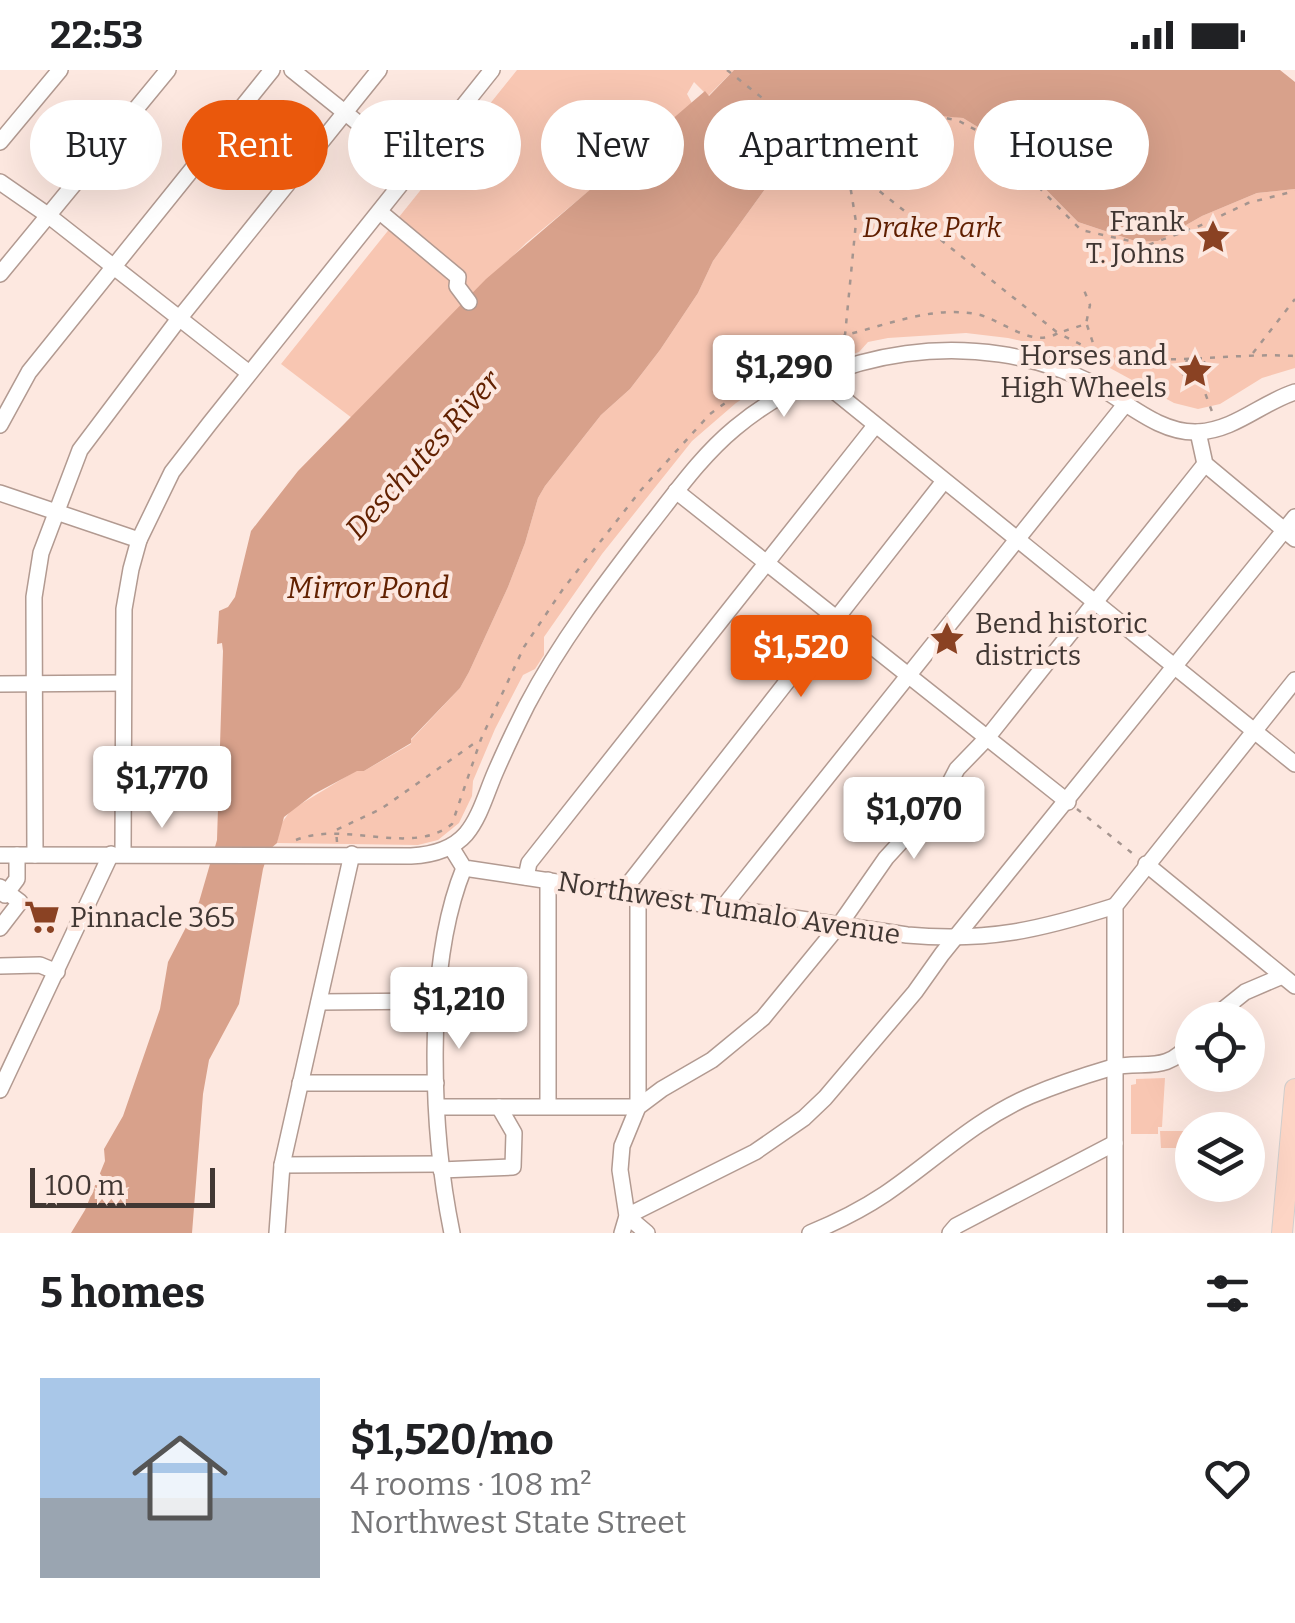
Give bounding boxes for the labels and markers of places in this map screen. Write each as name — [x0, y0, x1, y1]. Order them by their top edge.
place label: Frank T. Johns — [1086, 205, 1185, 270]
place icon: Frank T. Johns — [1194, 218, 1232, 256]
pin: $1,290 — [703, 335, 865, 420]
place label: Horses and High Wheels — [1000, 339, 1167, 404]
place icon: Horses and High Wheels — [1176, 352, 1214, 390]
place label: Bend historic districts — [975, 607, 1148, 672]
pin: $1,520 — [720, 615, 882, 700]
place icon: Bend historic districts — [928, 620, 966, 658]
pin: $1,770 — [81, 746, 243, 831]
pin: $1,070 — [833, 777, 995, 862]
supermarket icon: Pinnacle 365 — [23, 898, 61, 936]
place label: Pinnacle 365 — [70, 901, 235, 934]
pin: $1,210 — [378, 967, 540, 1052]

